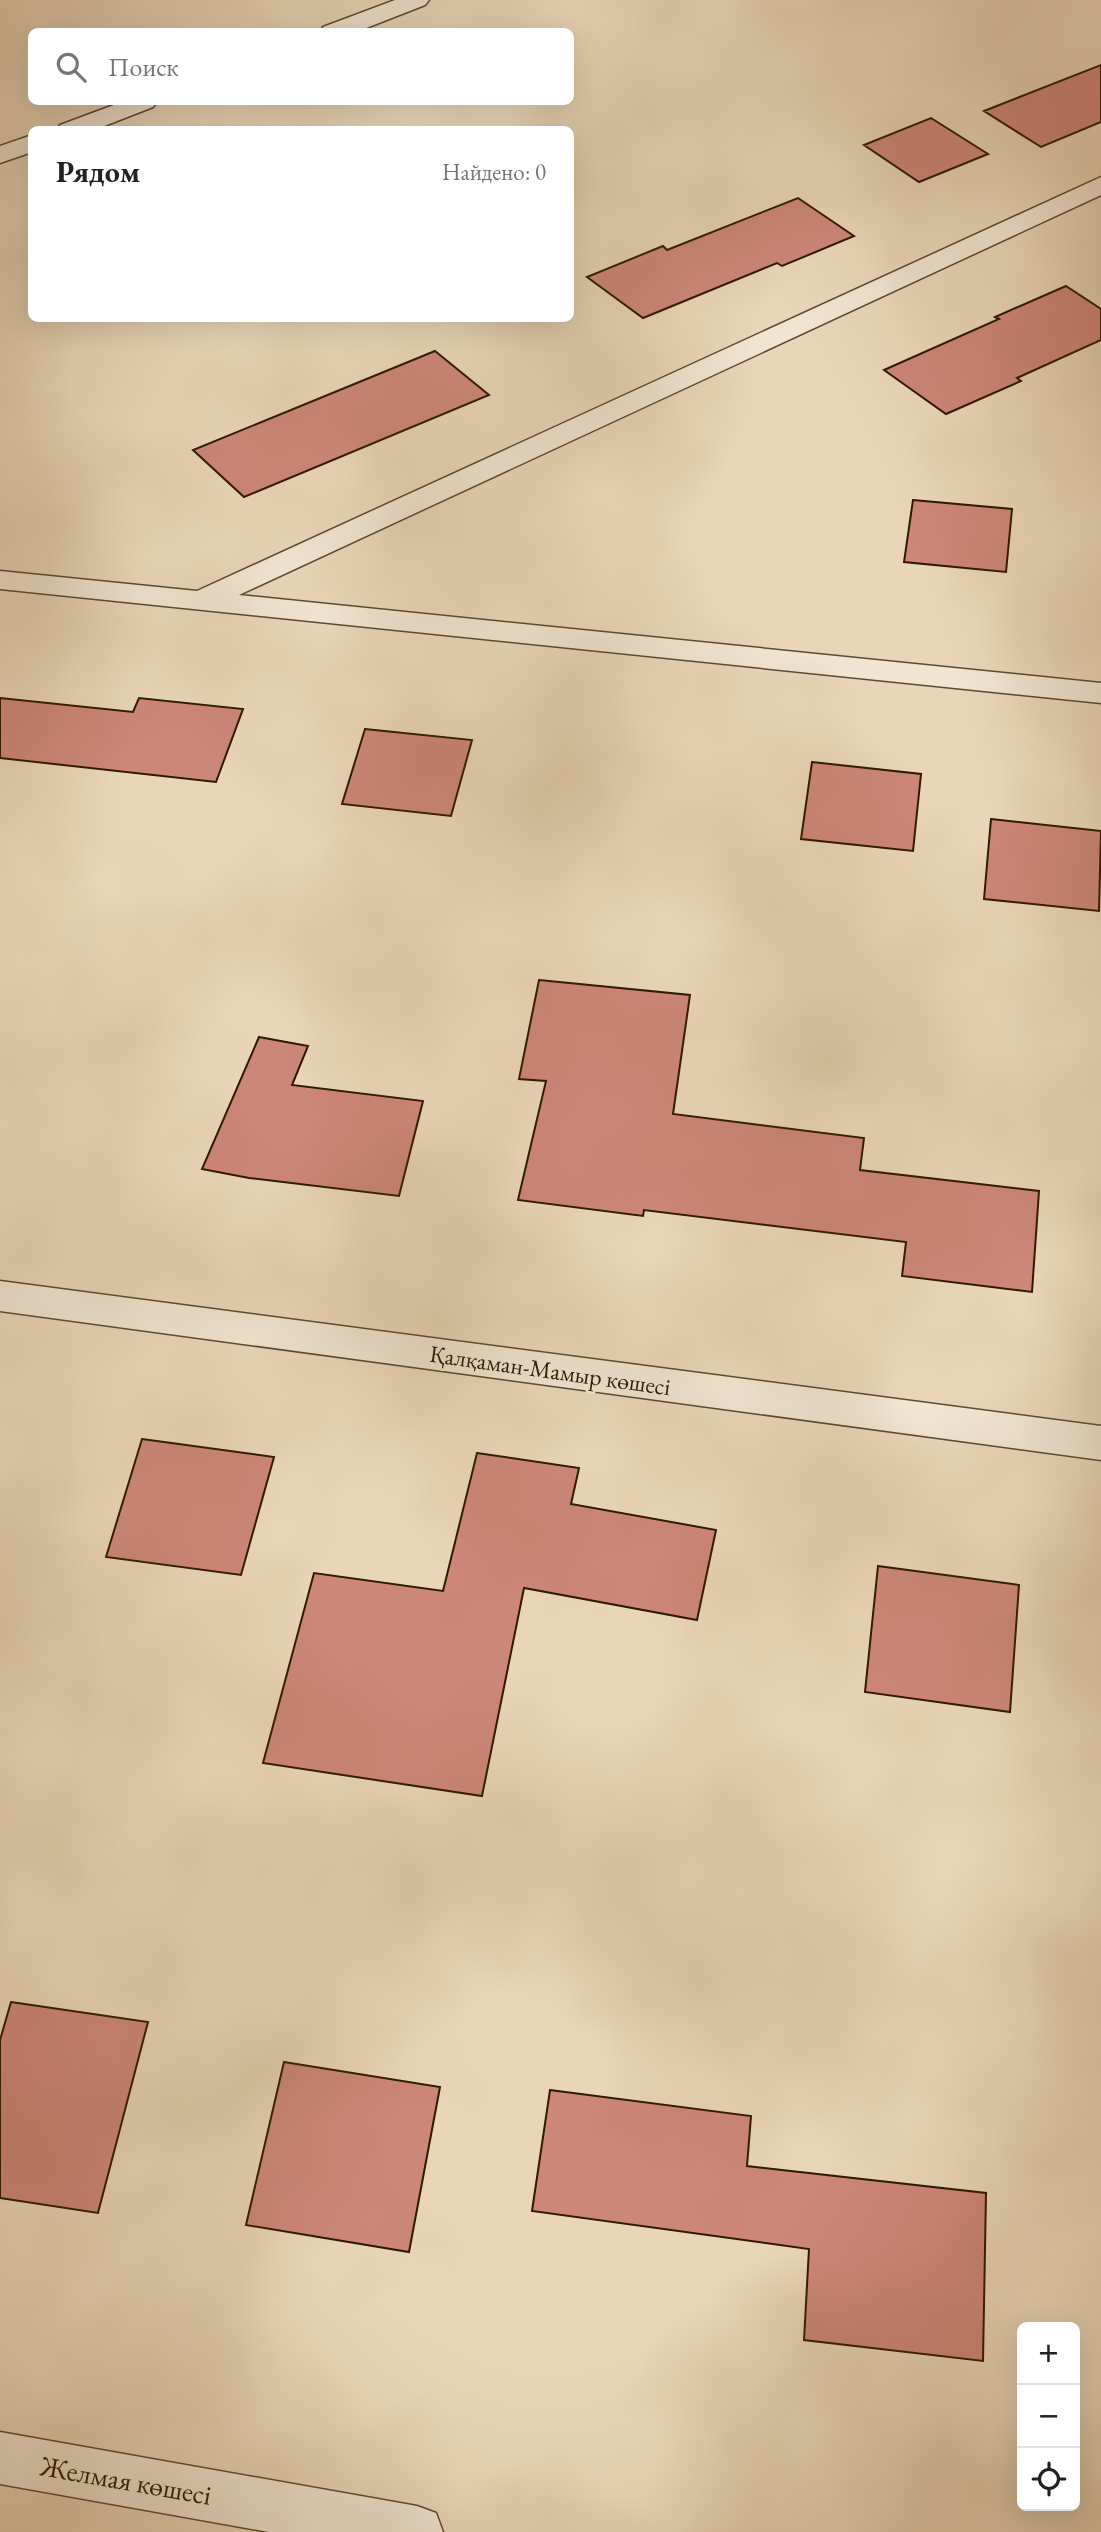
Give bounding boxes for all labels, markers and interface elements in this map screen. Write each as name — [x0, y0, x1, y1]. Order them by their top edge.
search box — [28, 28, 574, 105]
icon: search — [52, 48, 90, 86]
text: Поиск — [108, 50, 179, 84]
text: Рядом — [56, 152, 140, 191]
text: Найдено: 0 — [442, 157, 546, 187]
street label: Қалқаман-Мамыр көшесі — [427, 1338, 673, 1402]
map controls — [1017, 2322, 1080, 2511]
button: + — [1017, 2322, 1080, 2385]
button: − — [1017, 2385, 1080, 2448]
street label: Желмая көшесі — [37, 2447, 214, 2513]
button: locate — [1017, 2448, 1080, 2511]

